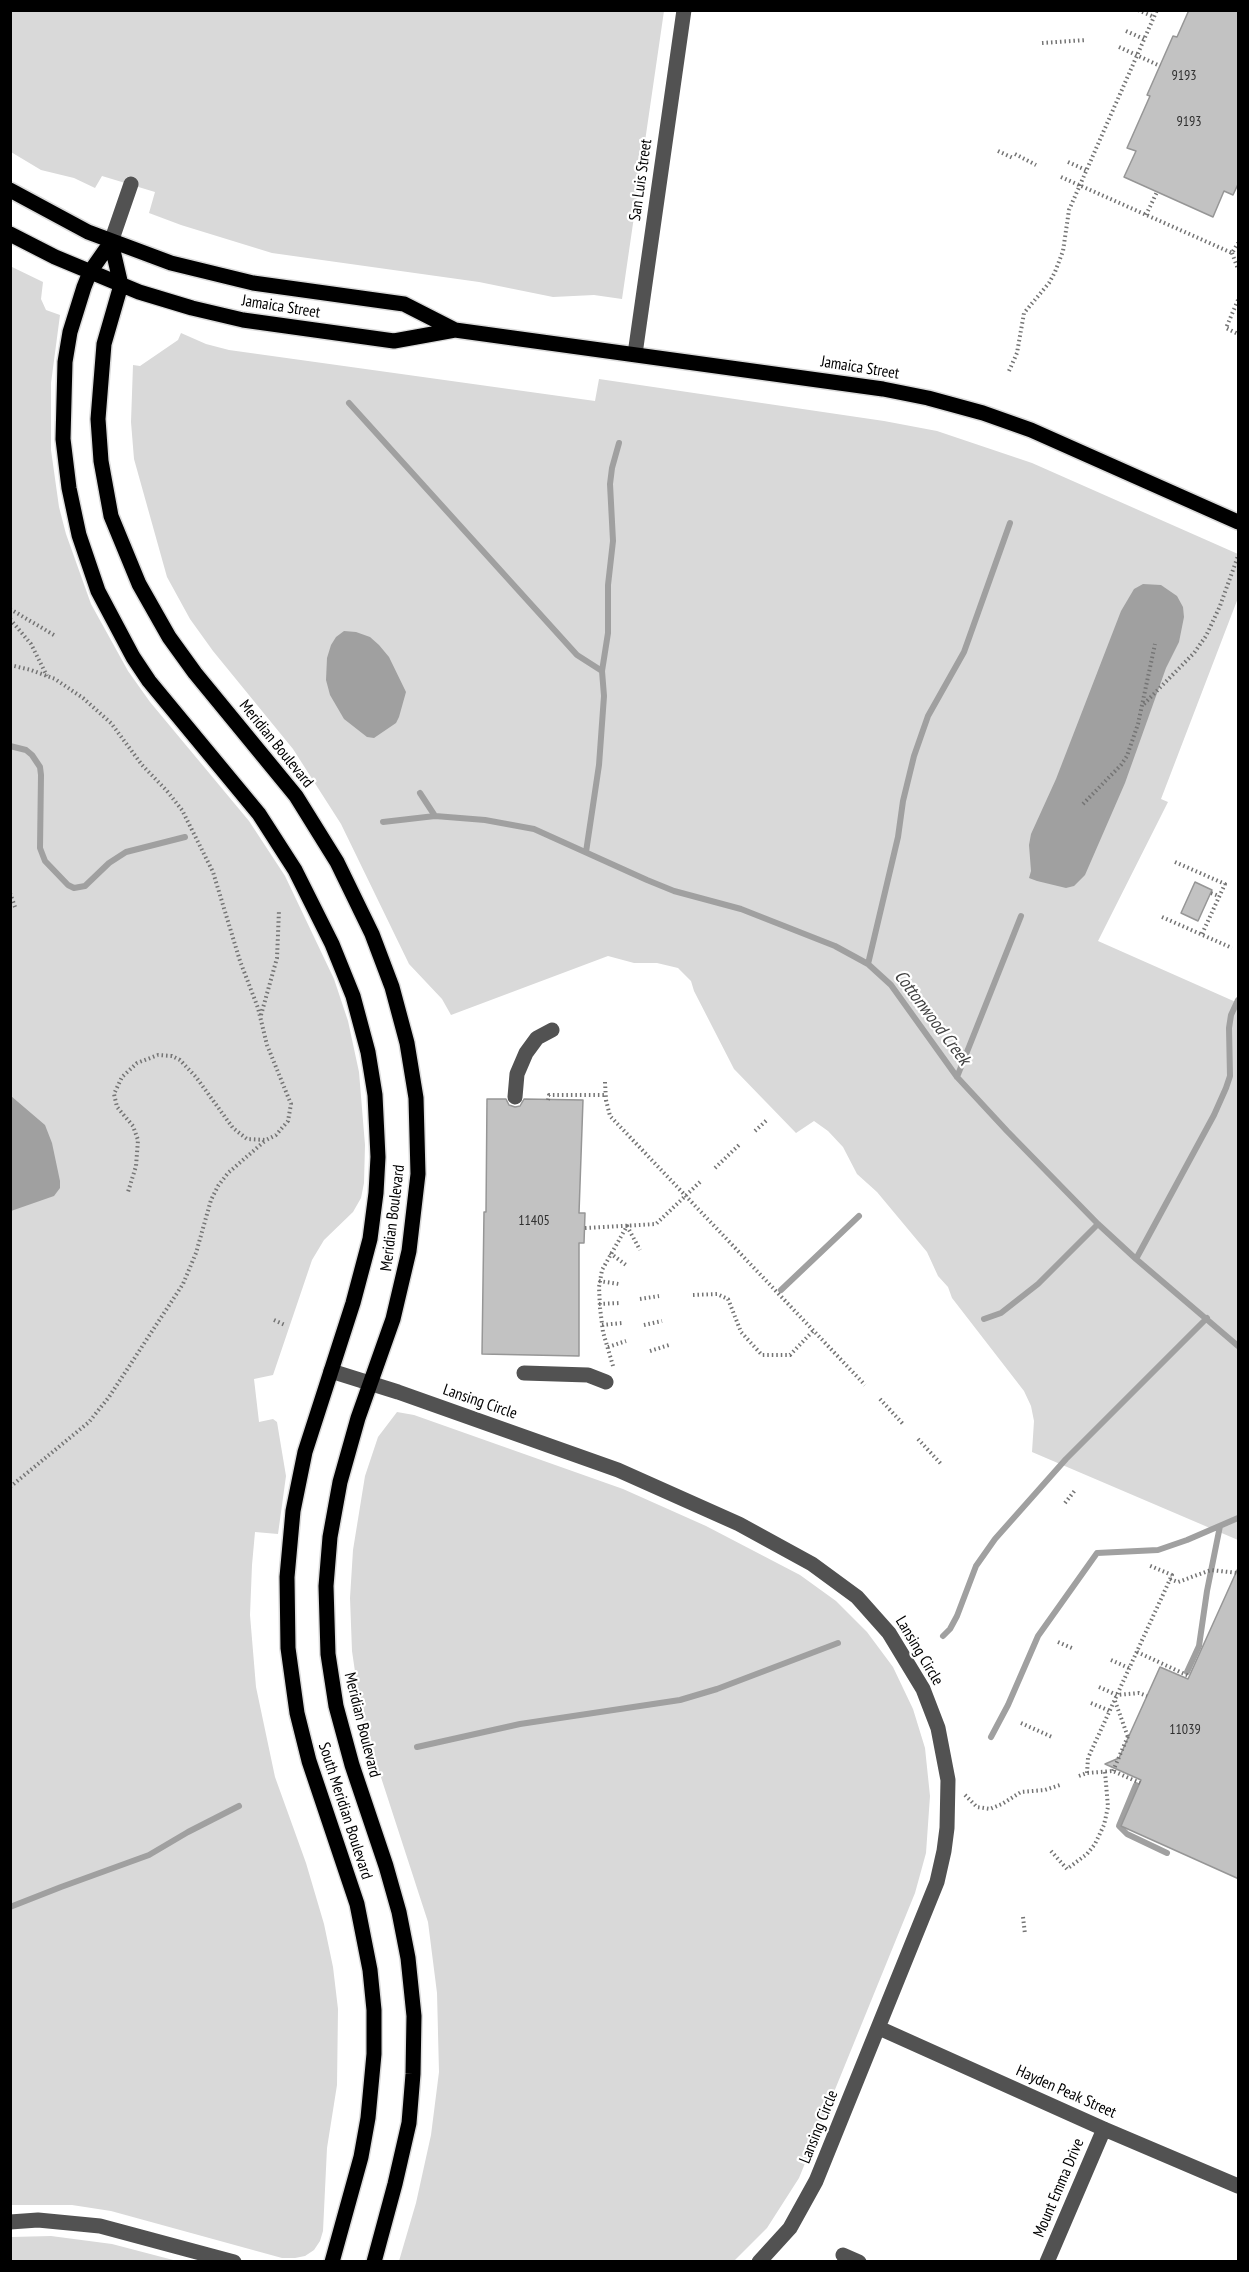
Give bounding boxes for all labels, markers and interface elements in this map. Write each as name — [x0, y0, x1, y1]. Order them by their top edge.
house number: 9193 — [1171, 68, 1197, 84]
house number: 9193 — [1176, 114, 1202, 130]
street label: San Luis Street — [626, 138, 656, 222]
street label: Jamaica Street — [240, 291, 322, 323]
street label: Jamaica Street — [819, 352, 901, 384]
street label: Meridian Boulevard — [235, 696, 317, 792]
water label: Cottonwood Creek — [889, 966, 975, 1070]
street label: Meridian Boulevard — [377, 1164, 409, 1272]
house number: 11405 — [518, 1213, 550, 1229]
street label: Lansing Circle — [440, 1380, 520, 1424]
street label: Lansing Circle — [891, 1613, 947, 1689]
street label: Meridian Boulevard — [340, 1671, 384, 1779]
house number: 11039 — [1169, 1722, 1201, 1738]
street label: South Meridian Boulevard — [314, 1740, 376, 1882]
street label: Hayden Peak Street — [1013, 2061, 1119, 2123]
street label: Lansing Circle — [796, 2088, 842, 2166]
street label: Mount Emma Drive — [1030, 2136, 1088, 2240]

